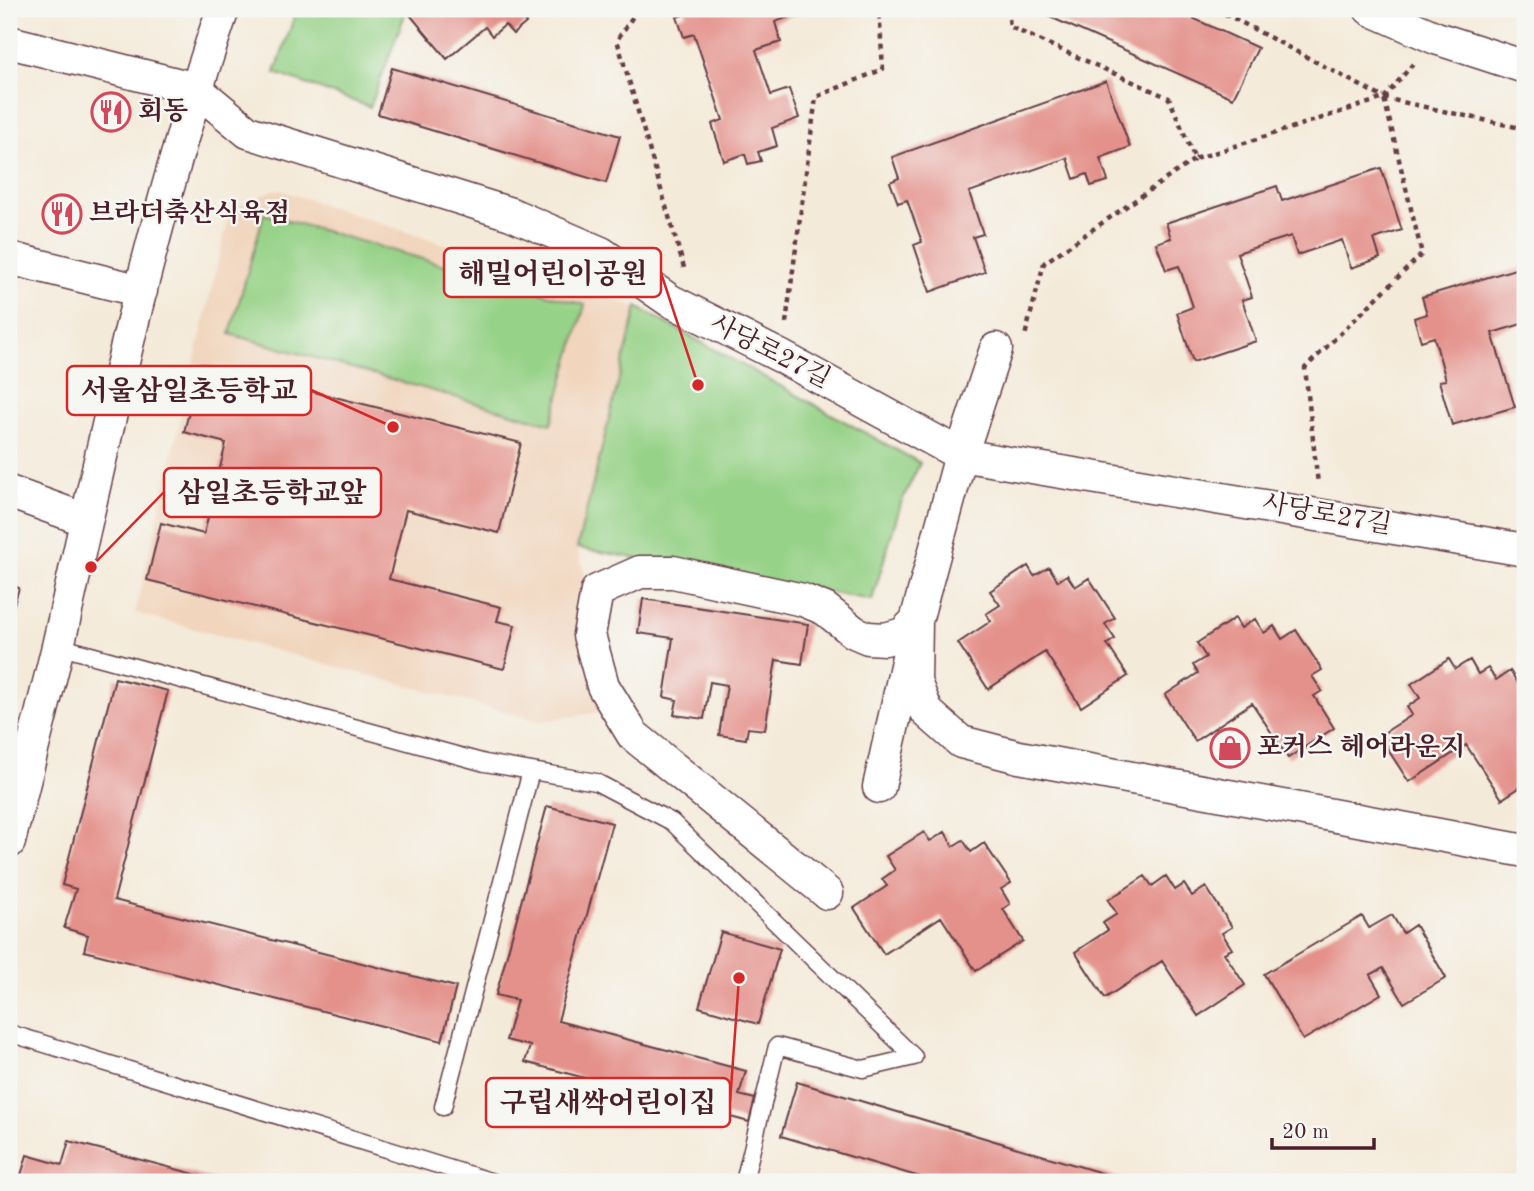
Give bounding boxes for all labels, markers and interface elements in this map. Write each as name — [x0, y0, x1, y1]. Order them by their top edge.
restaurant icon: 회동 — [90, 91, 132, 133]
place label: 회동 — [138, 96, 188, 125]
restaurant icon: 브라더축산식육점 — [41, 193, 83, 235]
place label: 브라더축산식육점 — [89, 198, 290, 227]
callout: 해밀어린이공원 — [444, 248, 661, 297]
text: 해밀어린이공원 — [458, 258, 648, 290]
street label: 사당로27길 — [706, 309, 835, 393]
callout: 서울삼일초등학교 — [67, 366, 311, 415]
text: 서울삼일초등학교 — [81, 375, 297, 407]
callout: 삼일초등학교앞 — [164, 468, 381, 517]
text: 삼일초등학교앞 — [177, 477, 368, 509]
street label: 사당로27길 — [1260, 489, 1394, 539]
shop icon: 포커스 헤어라운지 — [1209, 727, 1251, 769]
place label: 포커스 헤어라운지 — [1257, 732, 1465, 761]
callout: 구립새싹어린이집 — [486, 1078, 730, 1127]
text: 구립새싹어린이집 — [500, 1087, 716, 1119]
scale bar — [1272, 1107, 1373, 1151]
text: 20 m — [1282, 1122, 1329, 1143]

